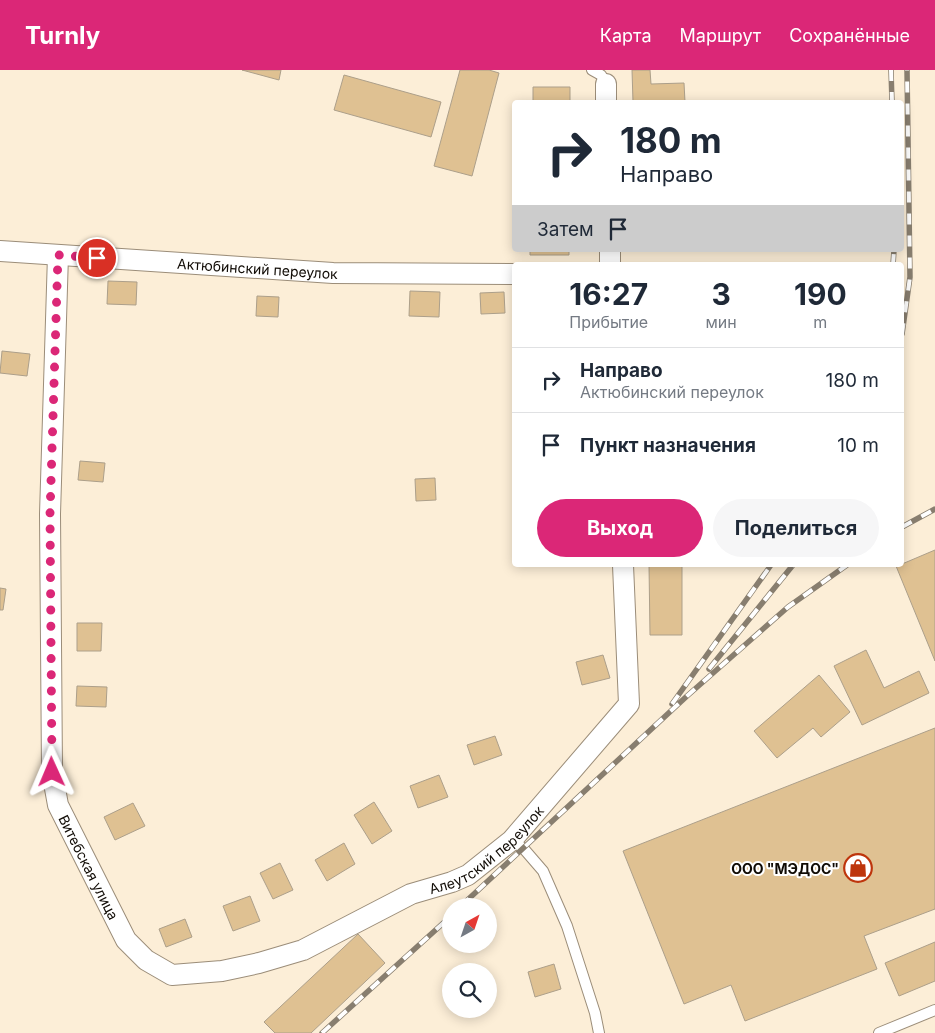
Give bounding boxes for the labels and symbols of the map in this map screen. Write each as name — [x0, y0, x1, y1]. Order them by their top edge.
pin — [76, 237, 118, 279]
street label: Актюбинский переулок — [177, 254, 338, 282]
position arrow — [25, 745, 77, 797]
street label: Алеутский переулок — [427, 802, 547, 897]
street label: Витебская улица — [56, 812, 123, 922]
shop icon: ООО "МЭДОС" — [843, 853, 873, 883]
place label: ООО "МЭДОС" — [731, 860, 839, 877]
north arrow — [442, 898, 498, 952]

